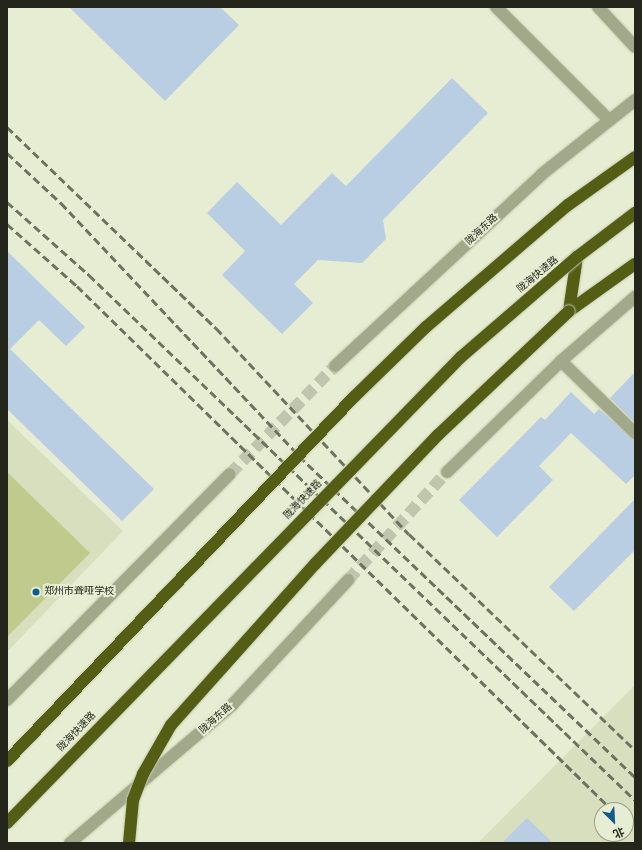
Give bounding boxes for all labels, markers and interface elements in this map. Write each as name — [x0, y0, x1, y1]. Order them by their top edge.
street label: 陇海东路 — [463, 212, 501, 248]
street label: 陇海快速路 — [515, 254, 561, 296]
street label: 陇海快速路 — [281, 478, 325, 522]
place label: 郑州市聋哑学校 — [44, 586, 114, 598]
marker: 郑州市聋哑学校 — [31, 587, 41, 597]
street label: 陇海东路 — [197, 701, 235, 737]
street label: 陇海快速路 — [55, 710, 99, 754]
north arrow — [594, 802, 634, 842]
text: 北 — [611, 824, 626, 841]

